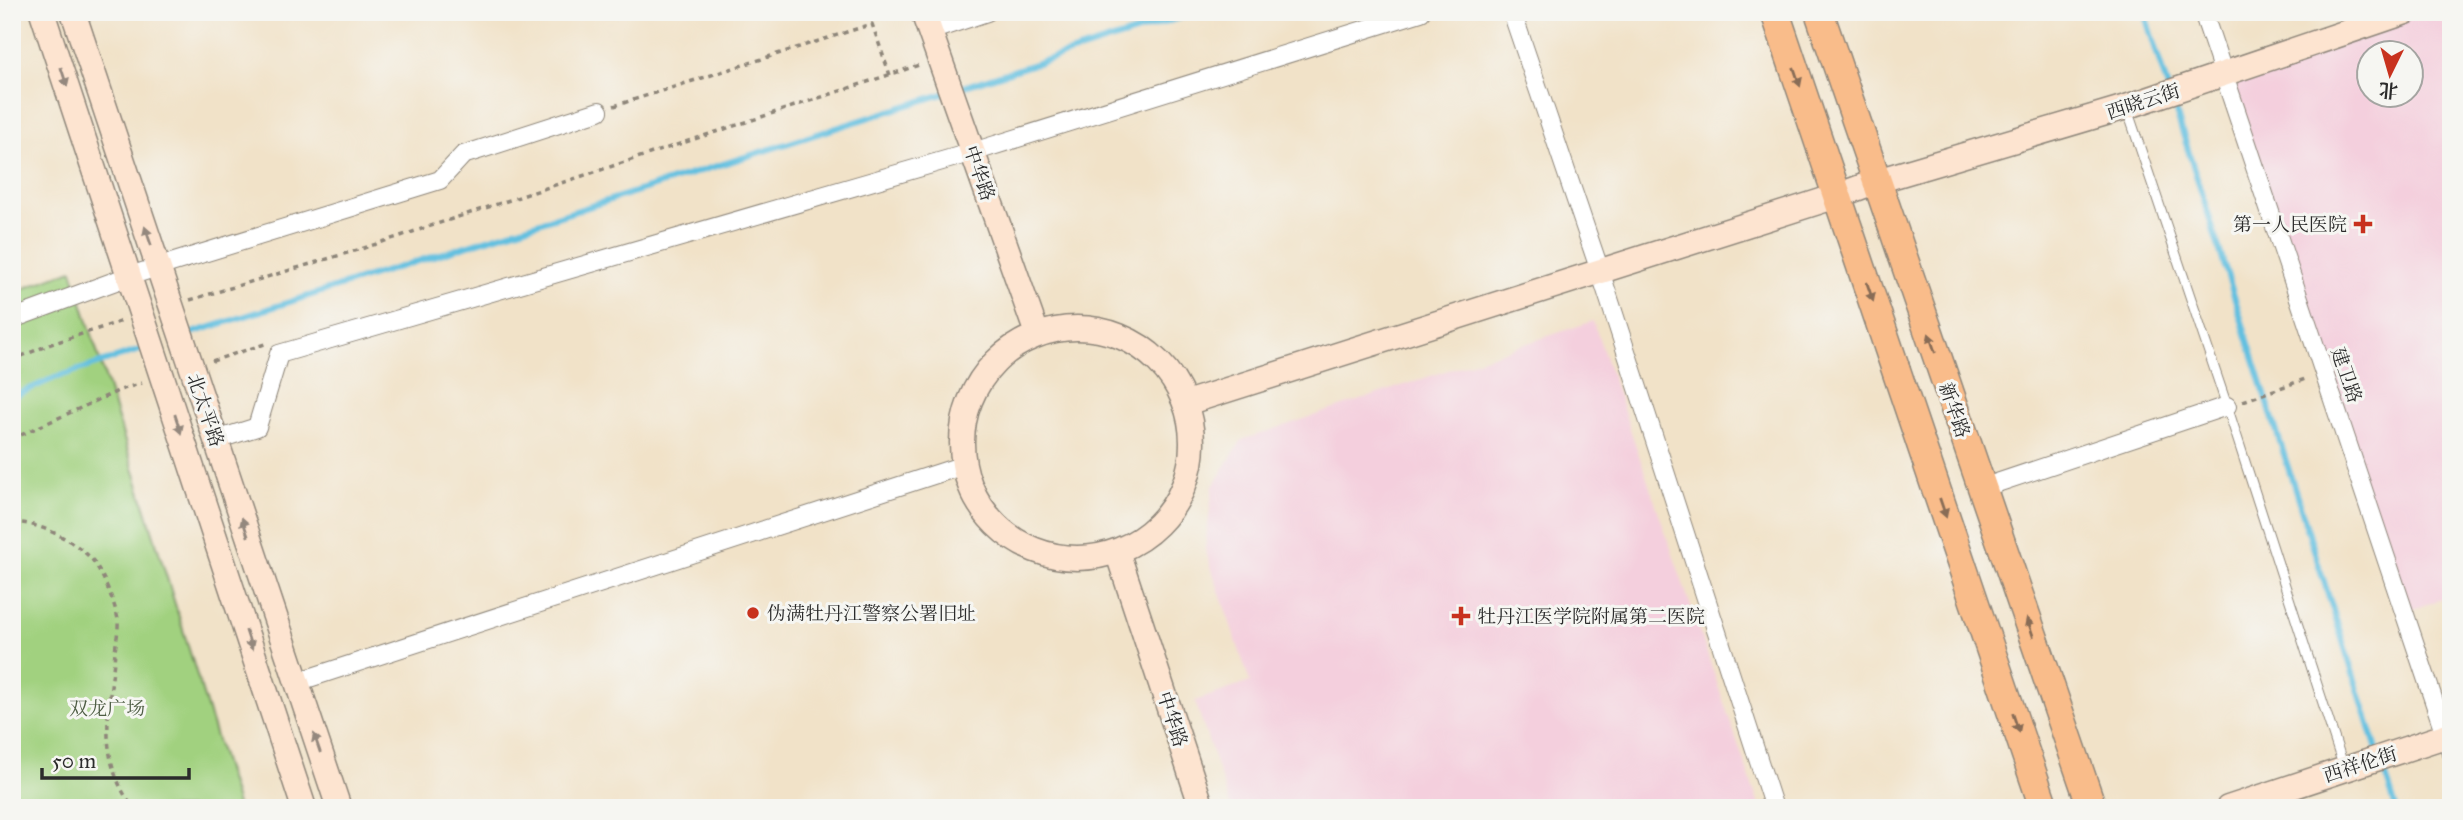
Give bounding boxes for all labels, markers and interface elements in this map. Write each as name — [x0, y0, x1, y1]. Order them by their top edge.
north arrow — [2354, 38, 2424, 108]
one-way arrow — [59, 67, 70, 88]
one-way arrow — [1792, 67, 1803, 88]
text: 北 — [2378, 78, 2399, 103]
street label: 西晓云街 — [2103, 79, 2183, 124]
street label: 中华路 — [959, 142, 1000, 204]
place label: 第一人民医院 — [2233, 213, 2347, 236]
marker: 第一人民医院 — [2353, 214, 2373, 234]
one-way arrow — [142, 226, 153, 247]
one-way arrow — [1865, 282, 1876, 303]
one-way arrow — [1926, 332, 1937, 353]
street label: 建卫路 — [2326, 344, 2367, 406]
street label: 北太平路 — [182, 370, 229, 450]
street label: 新华路 — [1934, 379, 1975, 441]
one-way arrow — [173, 413, 183, 434]
one-way arrow — [1938, 498, 1949, 519]
one-way arrow — [240, 517, 250, 538]
place label: 伪满牡丹江警察公署旧址 — [767, 602, 976, 625]
marker: 伪满牡丹江警察公署旧址 — [745, 605, 761, 621]
place label: 牡丹江医学院附属第二医院 — [1477, 605, 1705, 628]
marker: 牡丹江医学院附属第二医院 — [1451, 606, 1471, 626]
one-way arrow — [2024, 617, 2035, 638]
one-way arrow — [244, 630, 255, 651]
street label: 中华路 — [1153, 688, 1192, 750]
park label: 双龙广场 — [69, 697, 145, 720]
one-way arrow — [2011, 713, 2021, 734]
one-way arrow — [311, 732, 322, 753]
scale bar — [42, 736, 189, 780]
street label: 西祥伦街 — [2320, 742, 2400, 787]
text: 50 m — [52, 748, 97, 774]

